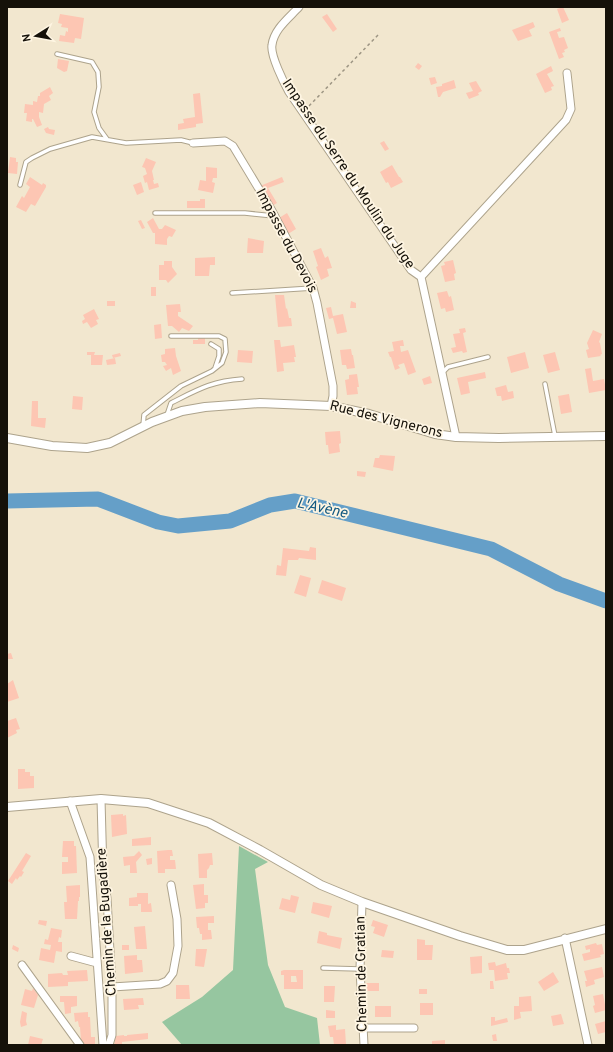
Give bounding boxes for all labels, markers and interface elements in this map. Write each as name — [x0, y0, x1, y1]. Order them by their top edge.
north arrow — [16, 16, 56, 56]
text: N — [20, 33, 35, 43]
street label: Impasse du Serre du Moulin du Juge — [278, 76, 418, 272]
street label: Impasse du Devois — [251, 186, 321, 296]
street label: Rue des Vignerons — [328, 398, 444, 442]
water label: L'Avène — [295, 494, 349, 524]
street label: Chemin de la Bugadière — [93, 847, 121, 997]
street label: Chemin de Gratian — [352, 916, 372, 1032]

